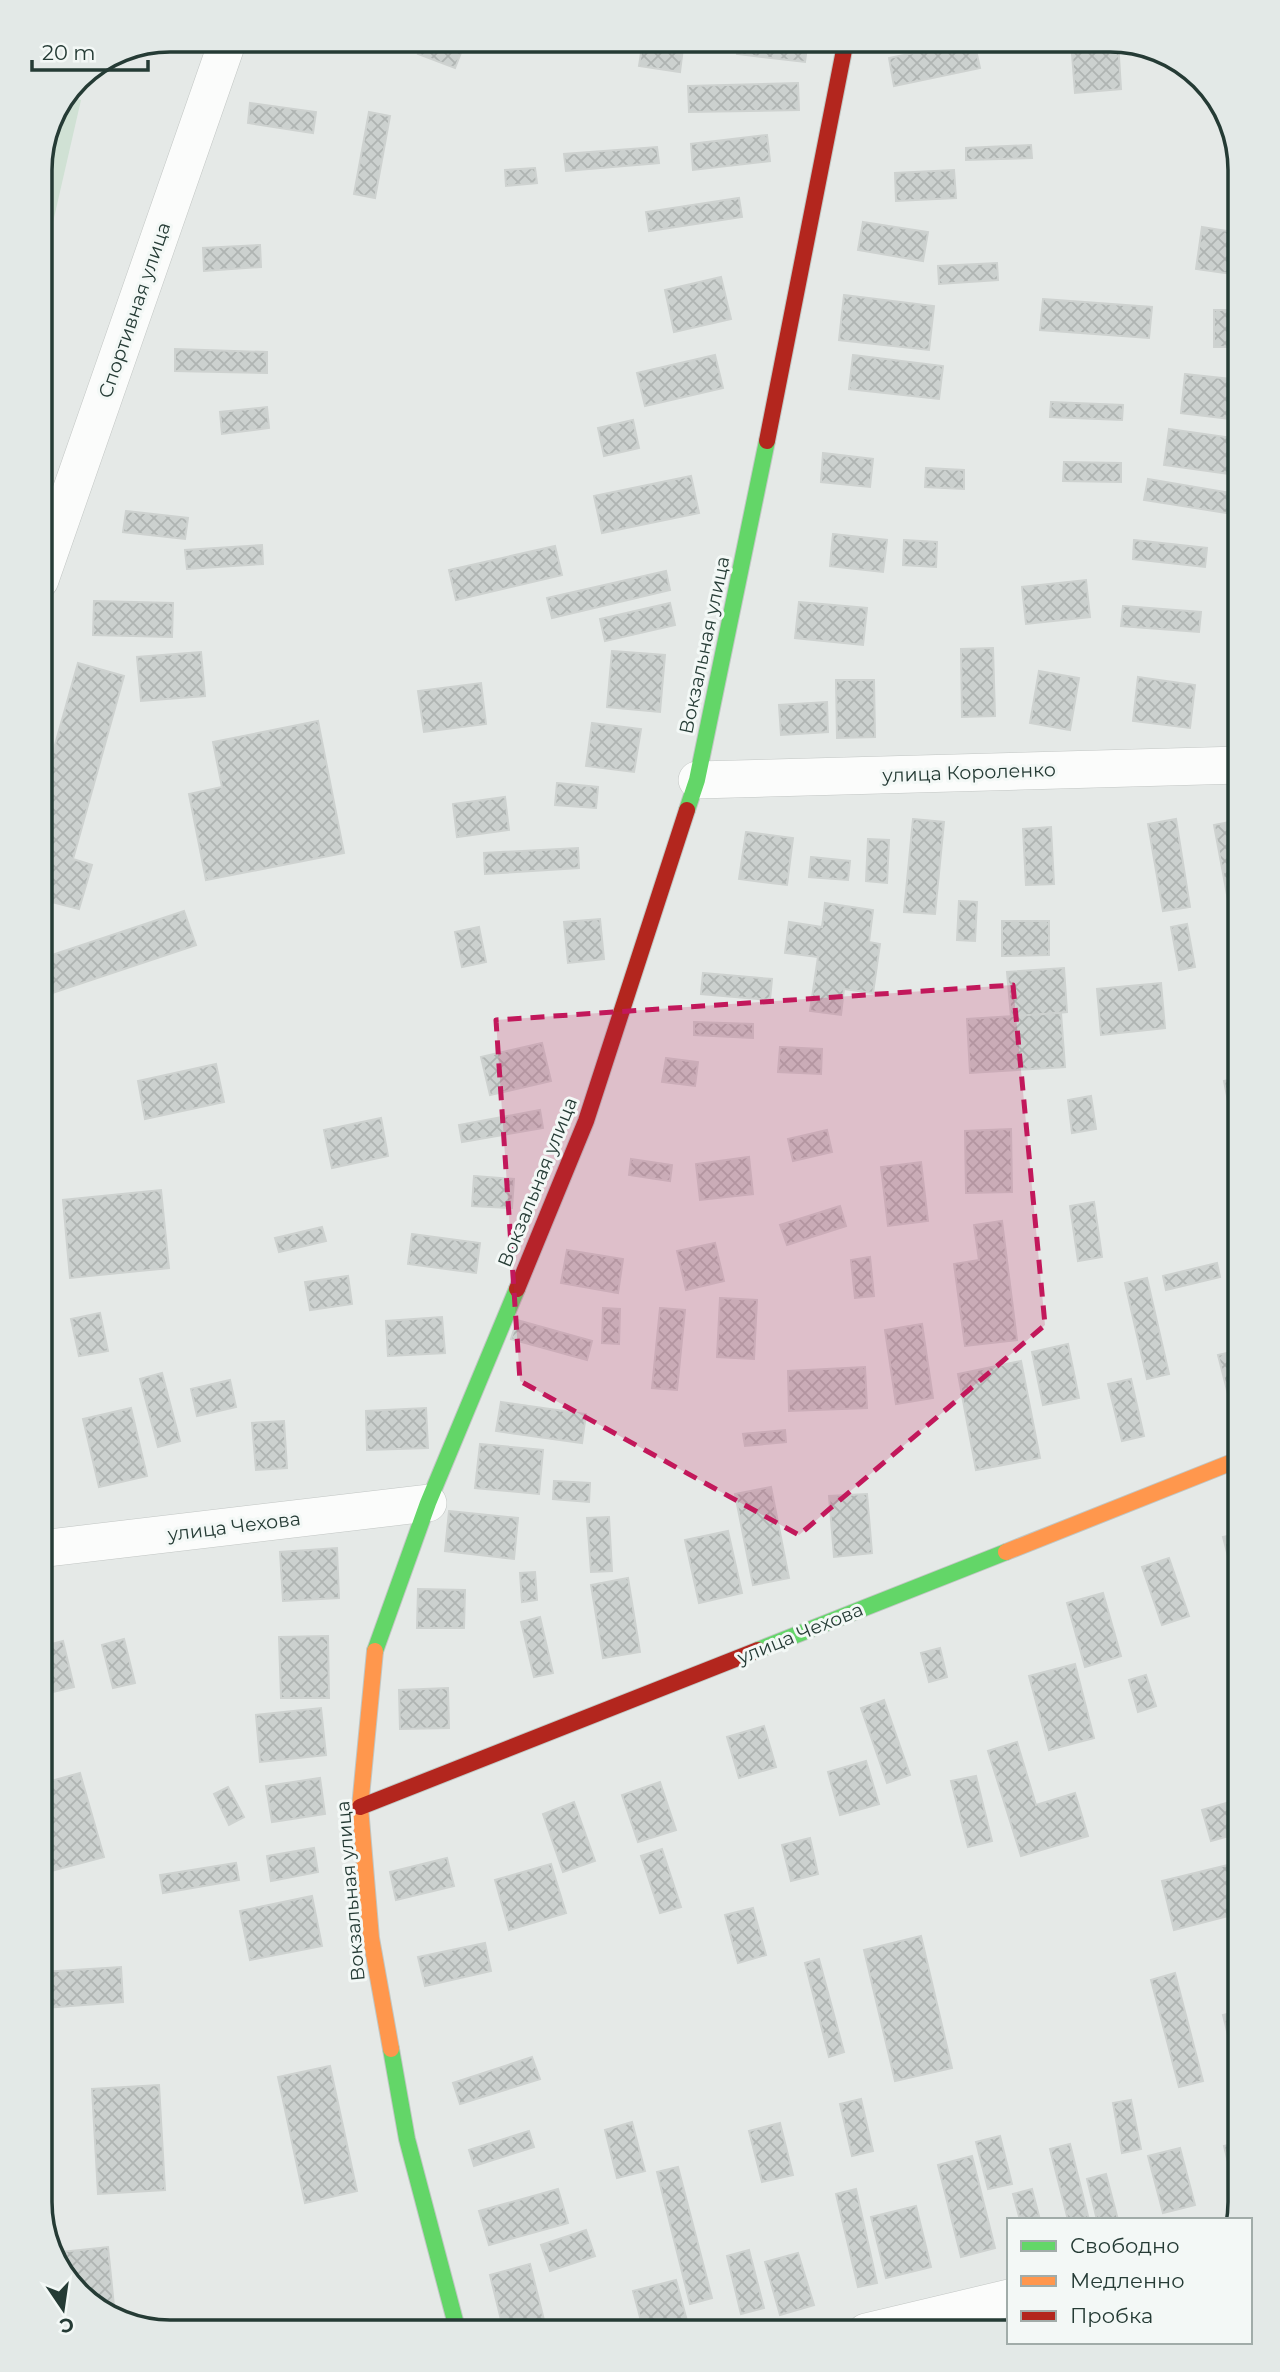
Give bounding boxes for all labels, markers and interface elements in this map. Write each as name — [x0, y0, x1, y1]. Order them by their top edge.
scale bar — [32, 28, 147, 72]
text: 20 m — [42, 40, 96, 65]
street label: Спортивная улица — [94, 219, 175, 401]
street label: Вокзальная улица — [674, 554, 735, 736]
street label: улица Короленко — [881, 758, 1056, 787]
street label: Вокзальная улица — [493, 1094, 582, 1270]
street label: улица Чехова — [165, 1507, 302, 1546]
street label: улица Чехова — [733, 1598, 866, 1670]
street label: Вокзальная улица — [331, 1800, 370, 1982]
legend — [1007, 2218, 1252, 2344]
text: Свободно — [1070, 2233, 1180, 2258]
text: Медленно — [1070, 2268, 1185, 2293]
north arrow — [28, 2274, 98, 2344]
text: Пробка — [1070, 2303, 1153, 2328]
text: С — [57, 2312, 76, 2338]

